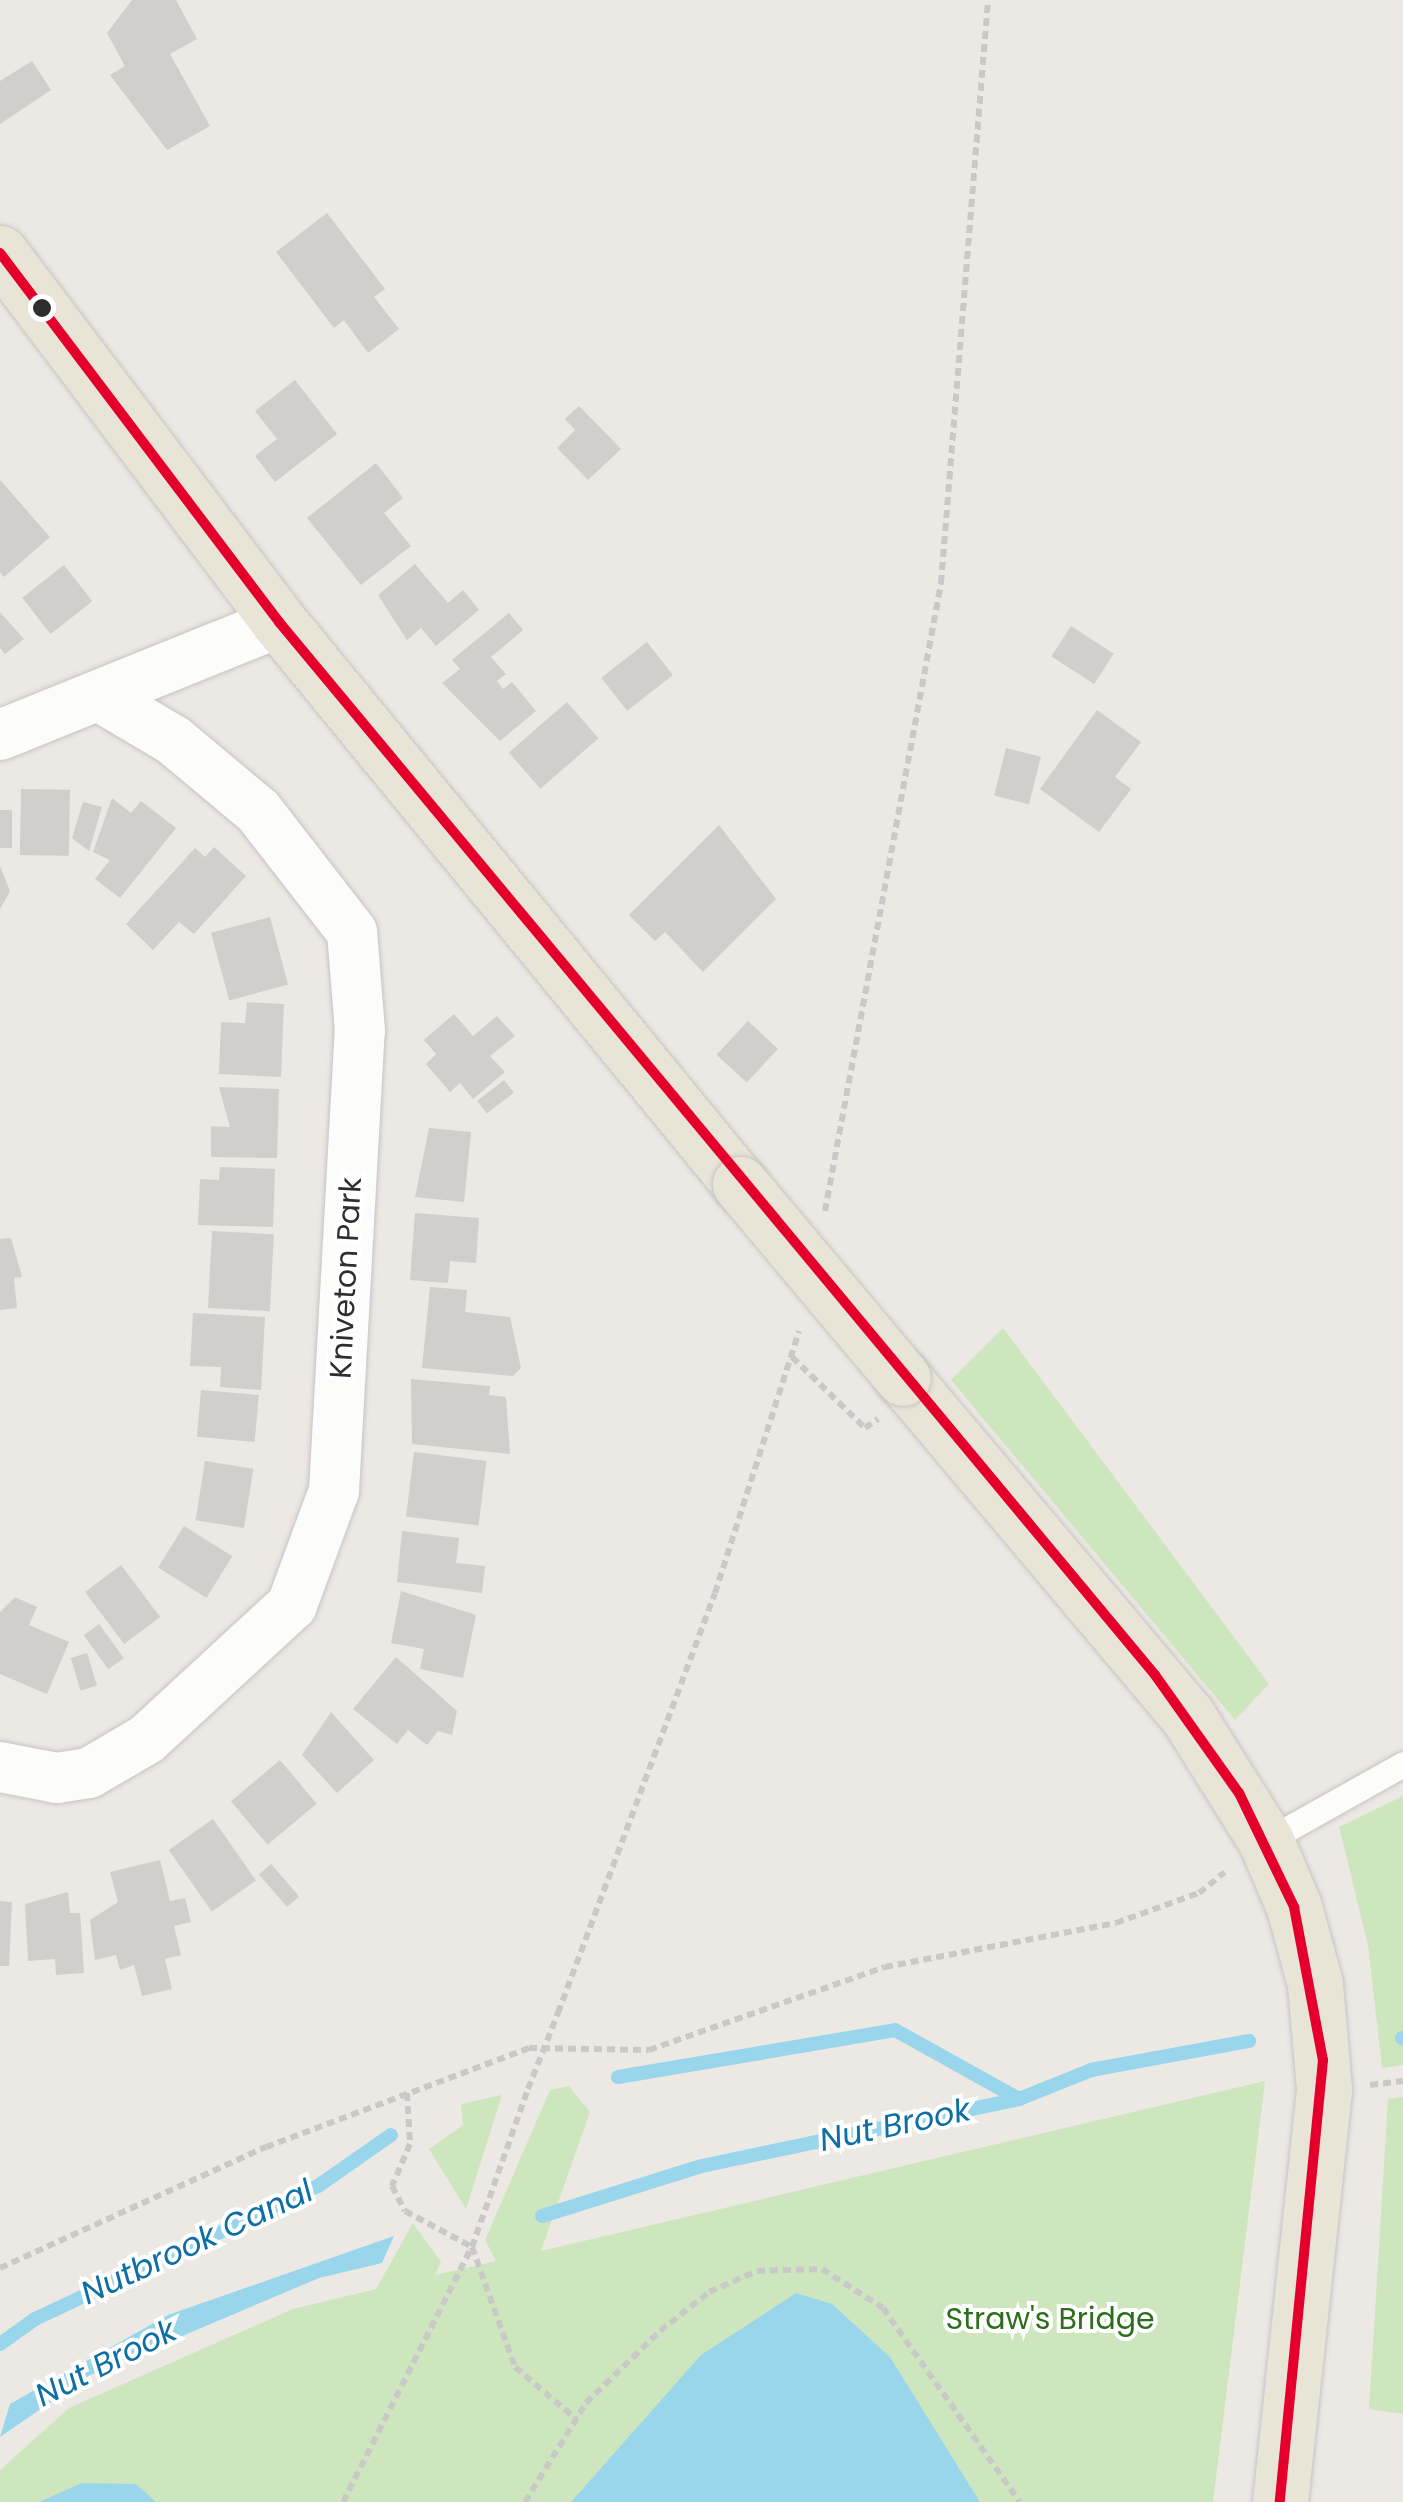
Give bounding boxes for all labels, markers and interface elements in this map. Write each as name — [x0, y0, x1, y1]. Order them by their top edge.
unlabelled marker — [32, 298, 52, 318]
street label: Kniveton Park — [323, 1176, 369, 1380]
water label: Nut Brook — [816, 2090, 974, 2160]
water label: Nutbrook Canal — [75, 2171, 319, 2313]
park label: Straw's Bridge — [945, 2301, 1155, 2337]
water label: Nut Brook — [29, 2311, 183, 2415]

